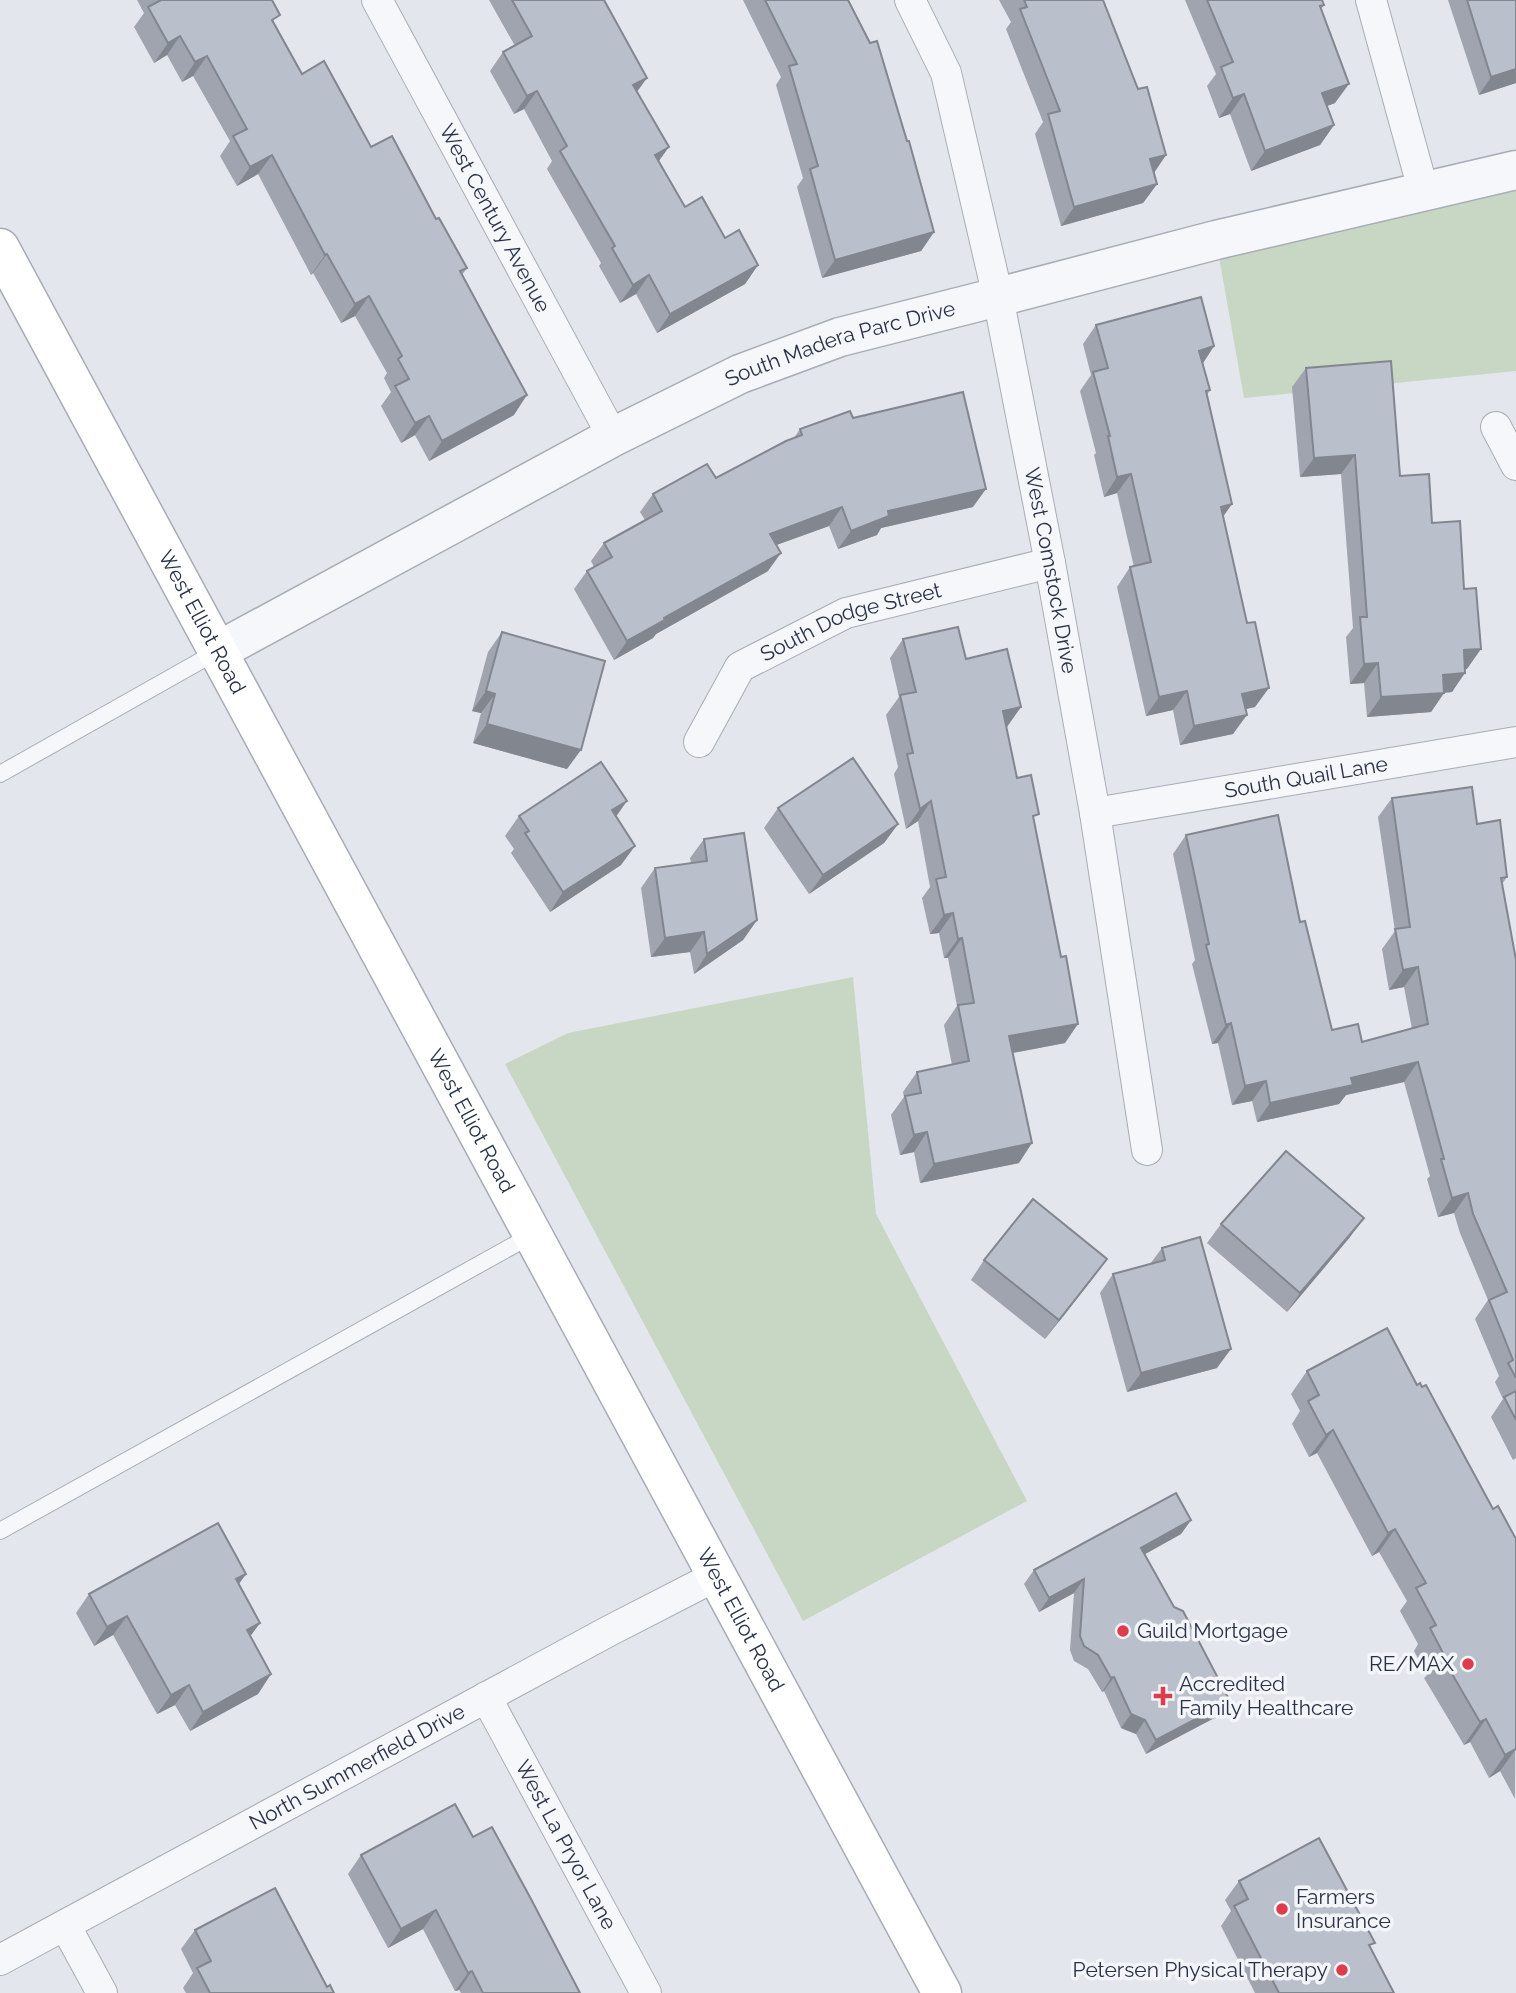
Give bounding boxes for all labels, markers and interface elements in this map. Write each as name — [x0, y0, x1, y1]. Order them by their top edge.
street label: West Century Avenue — [434, 119, 556, 317]
street label: South Madera Parc Drive — [721, 295, 958, 391]
street label: West Comstock Drive — [1020, 465, 1083, 676]
street label: West Elliot Road — [153, 546, 251, 698]
street label: South Dodge Street — [756, 577, 944, 667]
street label: South Quail Lane — [1222, 751, 1390, 803]
street label: West Elliot Road — [423, 1045, 521, 1197]
street label: West Elliot Road — [692, 1544, 790, 1696]
place label: Guild Mortgage — [1137, 1618, 1288, 1643]
marker: Guild Mortgage — [1115, 1623, 1131, 1639]
place label: RE/MAX — [1369, 1651, 1455, 1676]
marker: RE/MAX — [1460, 1656, 1476, 1672]
place label: Accredited Family Healthcare — [1179, 1671, 1353, 1720]
marker: Accredited Family Healthcare — [1153, 1686, 1173, 1706]
street label: North Summerfield Drive — [245, 1698, 469, 1835]
street label: West La Pryor Lane — [510, 1755, 622, 1934]
place label: Farmers Insurance — [1296, 1884, 1391, 1933]
marker: Farmers Insurance — [1274, 1901, 1290, 1917]
place label: Petersen Physical Therapy — [1073, 1957, 1328, 1982]
marker: Petersen Physical Therapy — [1334, 1962, 1350, 1978]

